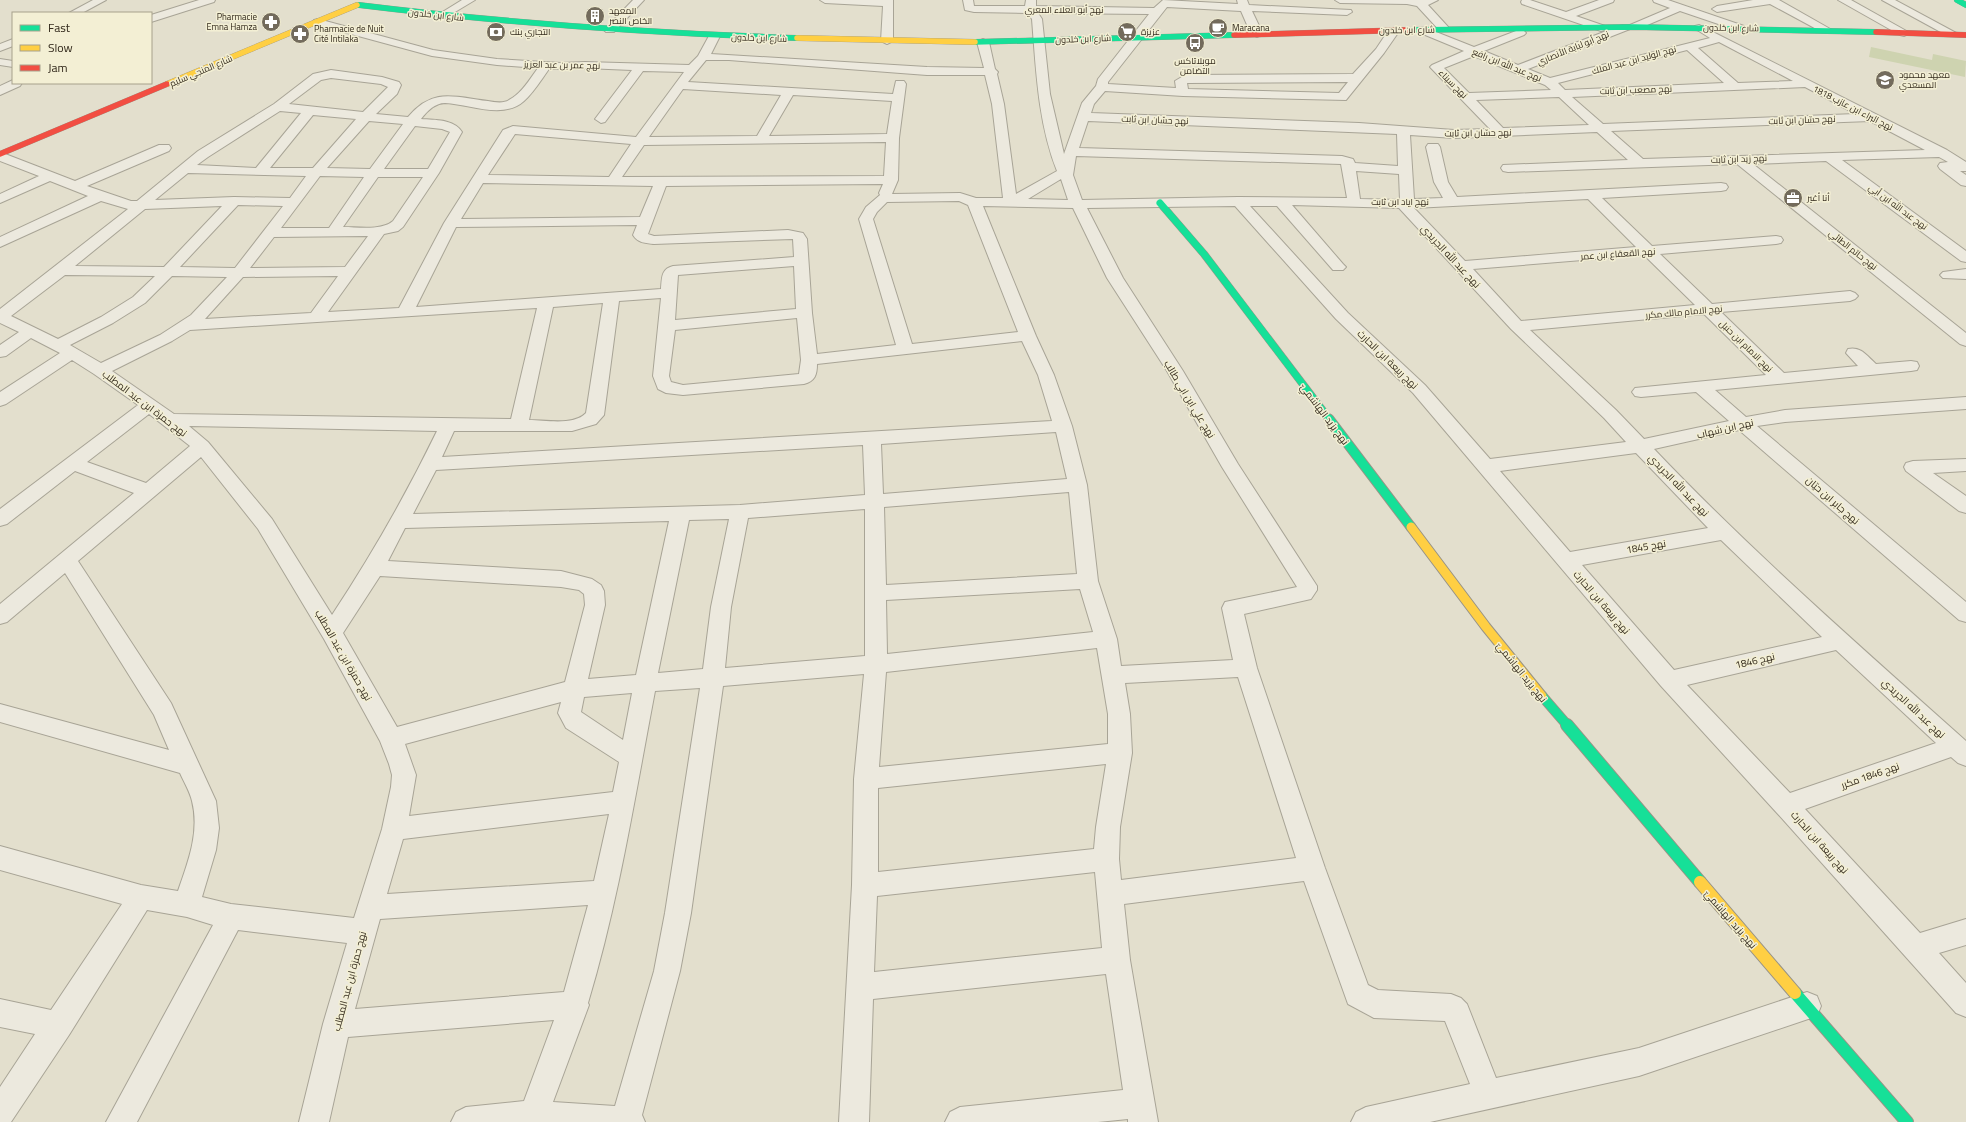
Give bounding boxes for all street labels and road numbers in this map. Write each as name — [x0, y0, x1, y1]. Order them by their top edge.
street label: نهج أبو العلاء المعري — [1025, 1, 1103, 18]
street label: شارع ابن خلدون — [407, 3, 465, 26]
street label: شارع ابن خلدون — [1703, 19, 1759, 36]
street label: شارع ابن خلدون — [1379, 21, 1435, 38]
street label: نهج أبو لبابة الأنصاري — [1534, 25, 1612, 70]
street label: شارع ابن خلدون — [731, 28, 787, 47]
street label: شارع ابن خلدون — [1055, 29, 1111, 48]
street label: نهج الوليد ابن عبد الملك — [1590, 40, 1678, 79]
street label: نهج عبد الله ابن رافع — [1470, 43, 1545, 86]
street label: شارع المنجي سليم — [167, 50, 235, 91]
street label: نهج عمر بن عبد العزيز — [523, 55, 600, 74]
street label: نهج سيناء — [1435, 65, 1472, 102]
street label: نهج مصعب ابن ثابت — [1600, 80, 1672, 99]
street label: نهج البراء ابن عازب 1818 — [1810, 80, 1896, 135]
street label: نهج حسّان ابن ثابت — [1121, 110, 1189, 129]
street label: نهج حسّان ابن ثابت — [1768, 110, 1836, 129]
street label: نهج حسّان ابن ثابت — [1444, 123, 1512, 142]
street label: نهج زيد ابن ثابت — [1711, 149, 1767, 168]
street label: نهج عبد الله ابن أبي — [1865, 179, 1932, 234]
street label: نهج اياد ابن ثابت — [1371, 193, 1429, 210]
street label: نهج عبد الله الجريدي — [1416, 220, 1485, 293]
street label: نهج حاتم الطائي — [1825, 225, 1882, 274]
street label: نهج القعقاع ابن عمر — [1579, 242, 1656, 265]
street label: نهج الامام مالك مكرر — [1644, 300, 1723, 323]
street label: نهج الامام ابن حنبل — [1715, 315, 1777, 376]
street label: نهج ربيعة ابن الحارث — [1352, 325, 1423, 394]
street label: نهج علي ابن ابي طالب — [1159, 356, 1221, 442]
street label: نهج حمزة ابن عبد المطلب — [98, 365, 192, 442]
street label: نهج يزيد الهاشميّ — [1294, 378, 1354, 449]
street label: نهج ابن شهاب — [1695, 413, 1756, 444]
street label: نهج عبد الله الجريدي — [1643, 449, 1714, 521]
street label: نهج جابر ابن حيّان — [1801, 471, 1864, 529]
street label: نهج 1845 — [1625, 534, 1668, 559]
street label: نهج ربيعة ابن الحارث — [1568, 566, 1635, 639]
street label: نهج حمزة ابن عبد المطلب — [310, 606, 378, 705]
street label: نهج يزيد الهاشميّ — [1490, 637, 1552, 707]
street label: نهج 1846 — [1733, 647, 1777, 674]
street label: نهج عبد الله الجريدي — [1877, 674, 1950, 743]
street label: نهج 1846 مكرر — [1837, 757, 1902, 795]
street label: نهج ربيعة ابن الحارث — [1786, 806, 1853, 878]
street label: نهج يزيد الهاشميّ — [1699, 885, 1762, 953]
street label: نهج حمزة ابن عبد المطلب — [327, 929, 372, 1033]

